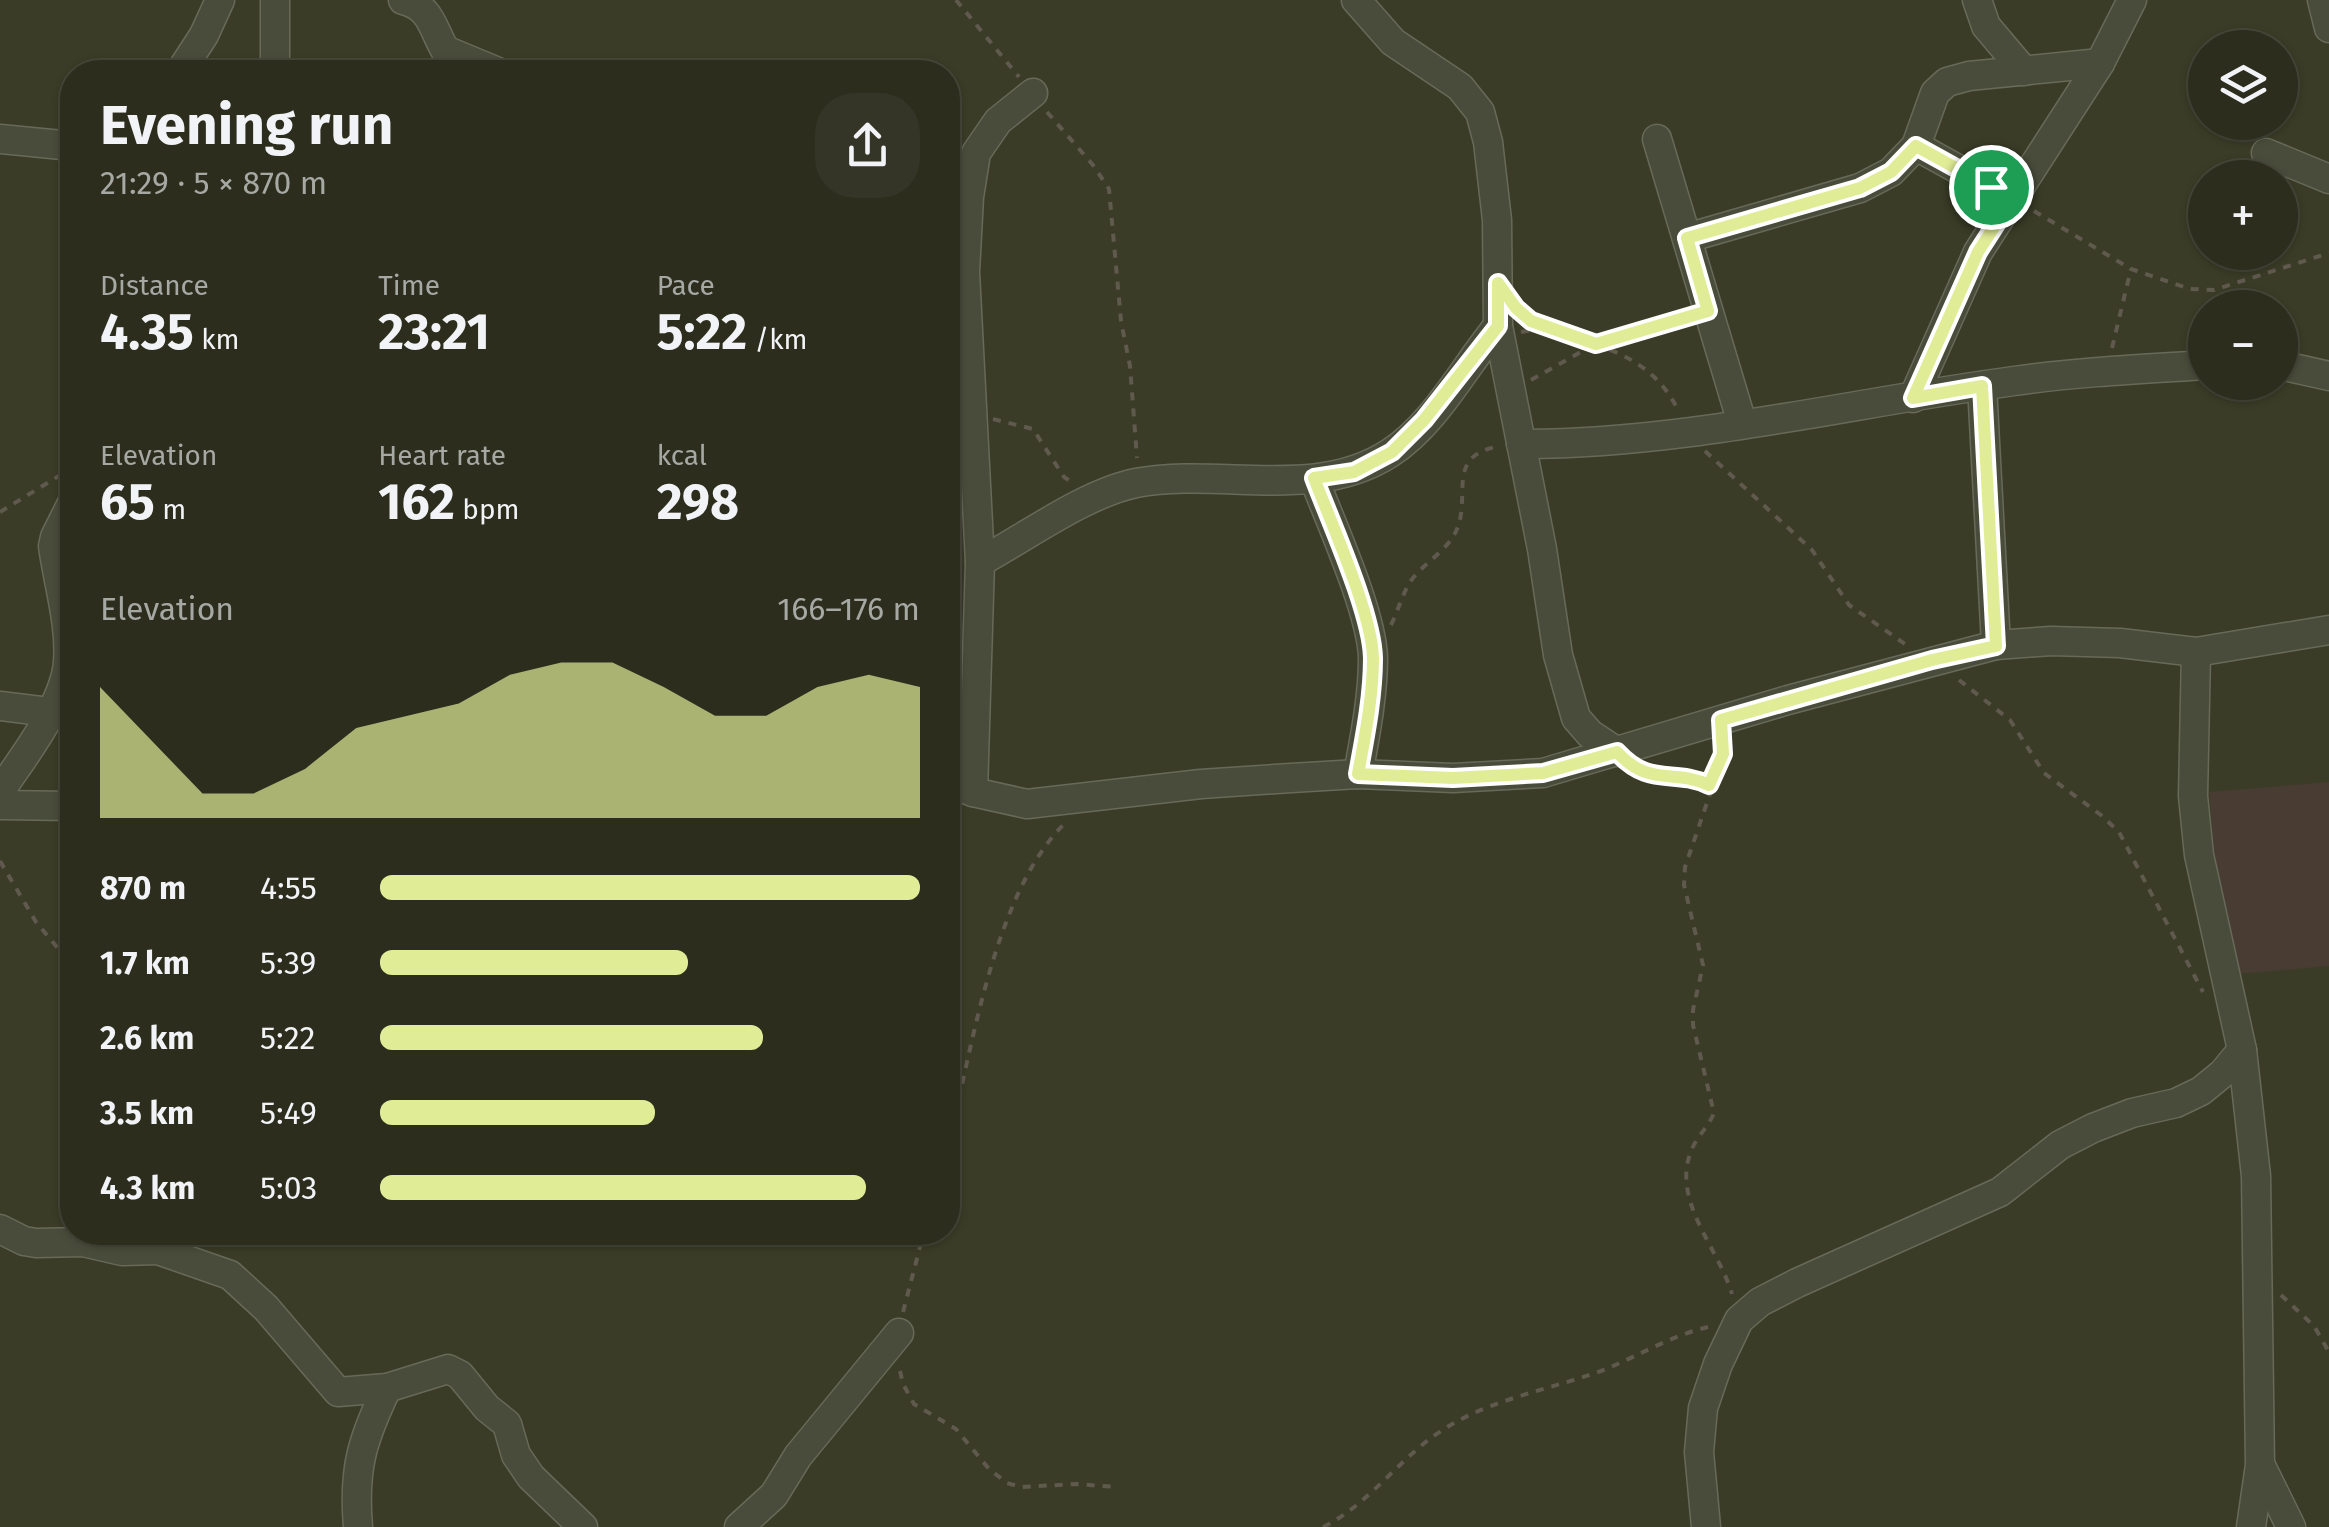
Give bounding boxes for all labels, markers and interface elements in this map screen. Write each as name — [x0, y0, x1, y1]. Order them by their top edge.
map controls — [2188, 30, 2298, 400]
button: layers — [2188, 30, 2298, 140]
text: Evening run — [100, 93, 394, 159]
button: share — [815, 93, 920, 198]
pin — [1949, 145, 2034, 230]
icon: arrive — [1964, 160, 2019, 215]
button: + — [2188, 160, 2298, 270]
text: 21:29 · 5 × 870 m — [100, 164, 327, 202]
text: Distance — [100, 269, 209, 302]
text: Time — [378, 269, 440, 302]
text: Pace — [657, 269, 715, 302]
button: − — [2188, 290, 2298, 400]
text: 4.35 — [100, 302, 194, 362]
text: 23:21 — [378, 302, 490, 362]
text: 5:22 — [657, 302, 747, 362]
text: km — [194, 323, 240, 356]
text: /km — [747, 323, 807, 356]
text: Elevation — [100, 439, 217, 472]
text: Heart rate — [378, 439, 506, 472]
text: kcal — [657, 439, 707, 472]
text: 65 — [100, 472, 155, 532]
text: 162 — [378, 472, 455, 532]
text: 298 — [657, 472, 739, 532]
text: m — [155, 493, 186, 526]
text: bpm — [455, 493, 520, 526]
text: Elevation — [100, 590, 234, 628]
text: 166–176 m — [777, 590, 920, 628]
text: 870 m — [100, 869, 186, 907]
text: 4:55 — [260, 869, 317, 907]
text: 1.7 km — [100, 944, 190, 982]
text: 5:39 — [260, 944, 316, 982]
text: 2.6 km — [100, 1019, 194, 1057]
text: 5:22 — [260, 1019, 315, 1057]
text: 3.5 km — [100, 1094, 194, 1132]
text: 5:49 — [260, 1094, 317, 1132]
text: 4.3 km — [100, 1169, 195, 1207]
text: 5:03 — [260, 1169, 317, 1207]

